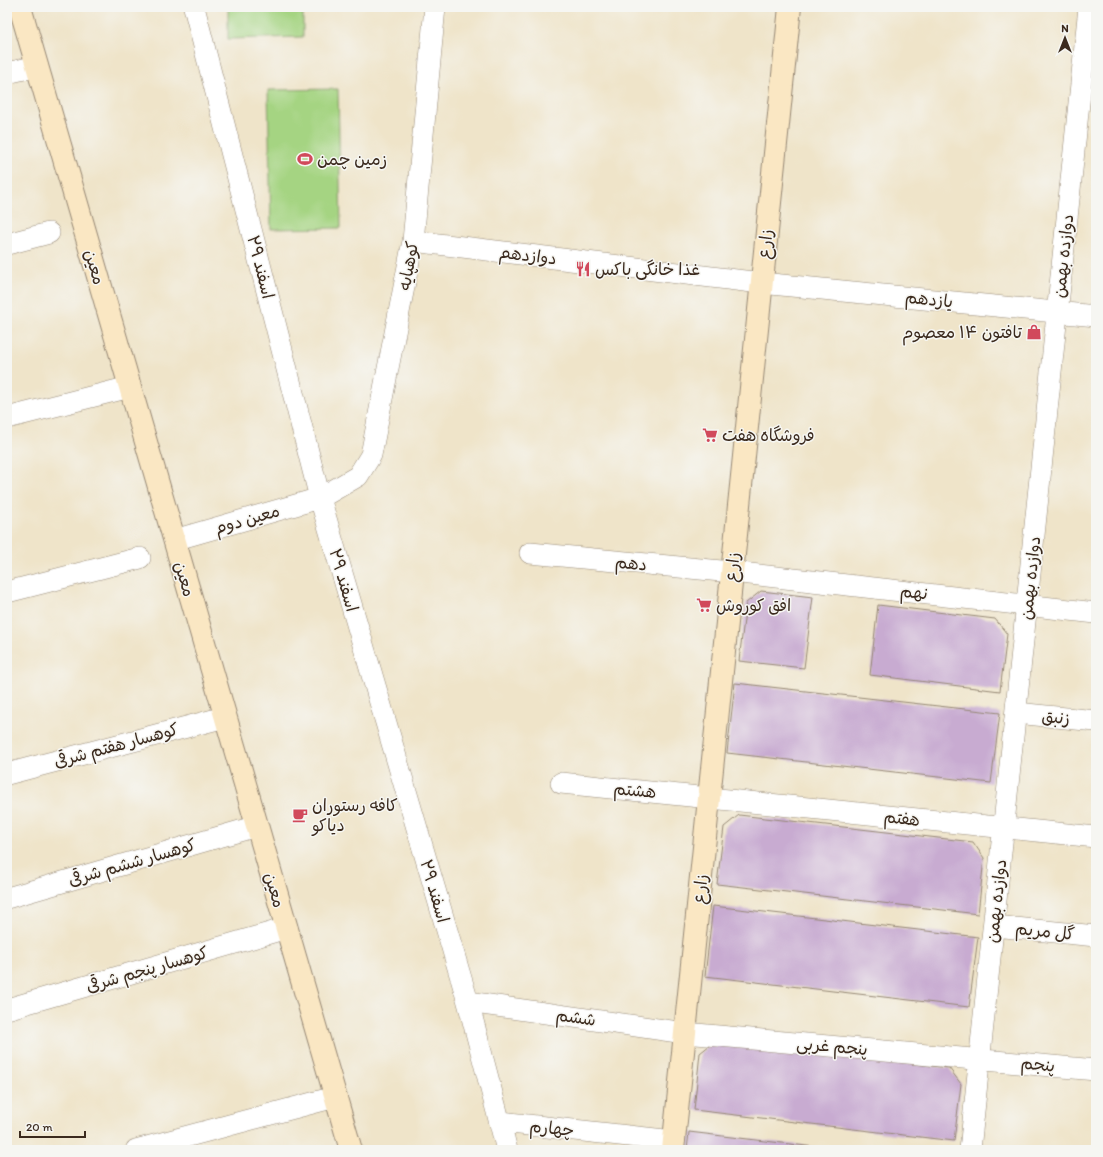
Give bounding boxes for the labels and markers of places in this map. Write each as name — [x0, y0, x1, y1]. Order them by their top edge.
place label: زمین چمن — [317, 149, 387, 170]
sports icon: زمین چمن — [296, 150, 314, 168]
place label: غذا خانگی باکس — [595, 259, 700, 280]
restaurant icon: غذا خانگی باکس — [574, 260, 592, 278]
place label: تافتون ۱۴ معصوم — [902, 322, 1023, 346]
shop icon: تافتون ۱۴ معصوم — [1025, 323, 1043, 341]
place label: فروشگاه هفت — [722, 425, 815, 445]
supermarket icon: فروشگاه هفت — [701, 426, 719, 444]
place label: افق کوروش — [716, 595, 791, 616]
supermarket icon: افق کوروش — [695, 596, 713, 614]
place label: کافه رستوران دیاکو — [311, 795, 398, 837]
cafe icon: کافه رستوران دیاکو — [291, 806, 309, 824]

